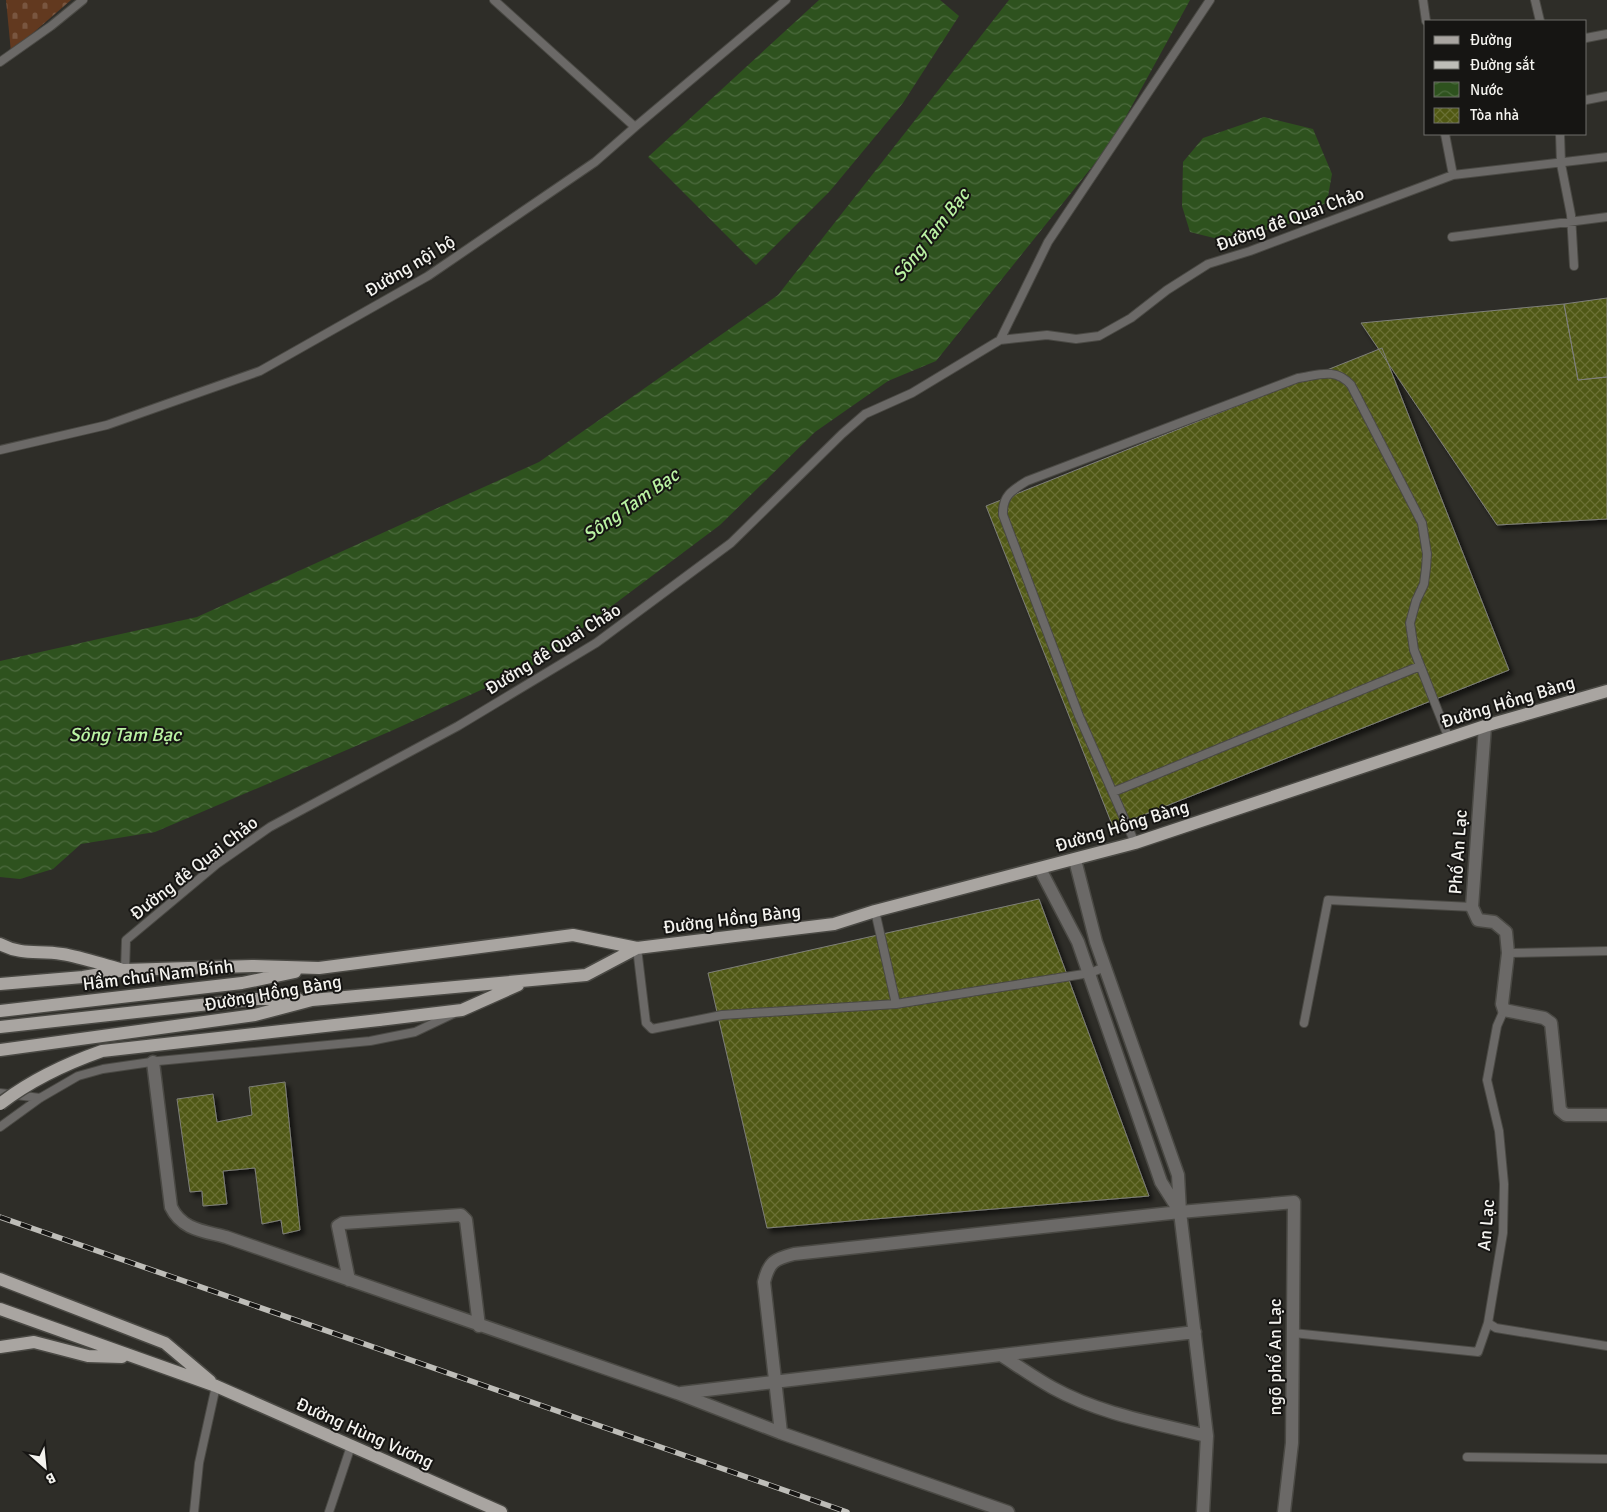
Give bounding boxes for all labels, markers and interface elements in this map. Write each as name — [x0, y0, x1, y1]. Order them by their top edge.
legend — [1424, 20, 1587, 135]
text: Đường — [1470, 31, 1512, 49]
text: Đường sắt — [1470, 55, 1535, 74]
text: Nước — [1470, 81, 1503, 99]
text: Tòa nhà — [1470, 106, 1519, 124]
water label: Sông Tam Bạc — [887, 182, 976, 286]
street label: Đường đê Quai Chảo — [1213, 182, 1367, 256]
street label: Đường nội bộ — [361, 230, 459, 302]
water label: Sông Tam Bạc — [578, 462, 685, 547]
street label: Đường đê Quai Chảo — [481, 598, 625, 700]
street label: Đường Hồng Bàng — [1438, 671, 1578, 733]
water label: Sông Tam Bạc — [69, 723, 183, 747]
street label: Đường Hồng Bàng — [1052, 795, 1192, 857]
street label: Phố An Lạc — [1444, 809, 1472, 895]
street label: Đường đê Quai Chảo — [126, 811, 262, 925]
street label: Đường Hồng Bàng — [662, 900, 802, 938]
street label: Hầm chui Nam Bính — [81, 955, 235, 995]
street label: Đường Hồng Bàng — [203, 970, 343, 1016]
street label: An Lạc — [1473, 1198, 1499, 1252]
street label: ngõ phố An Lạc — [1264, 1299, 1286, 1415]
street label: Đường Hùng Vương — [293, 1393, 437, 1473]
north arrow — [20, 1442, 70, 1492]
text: B — [43, 1469, 58, 1488]

